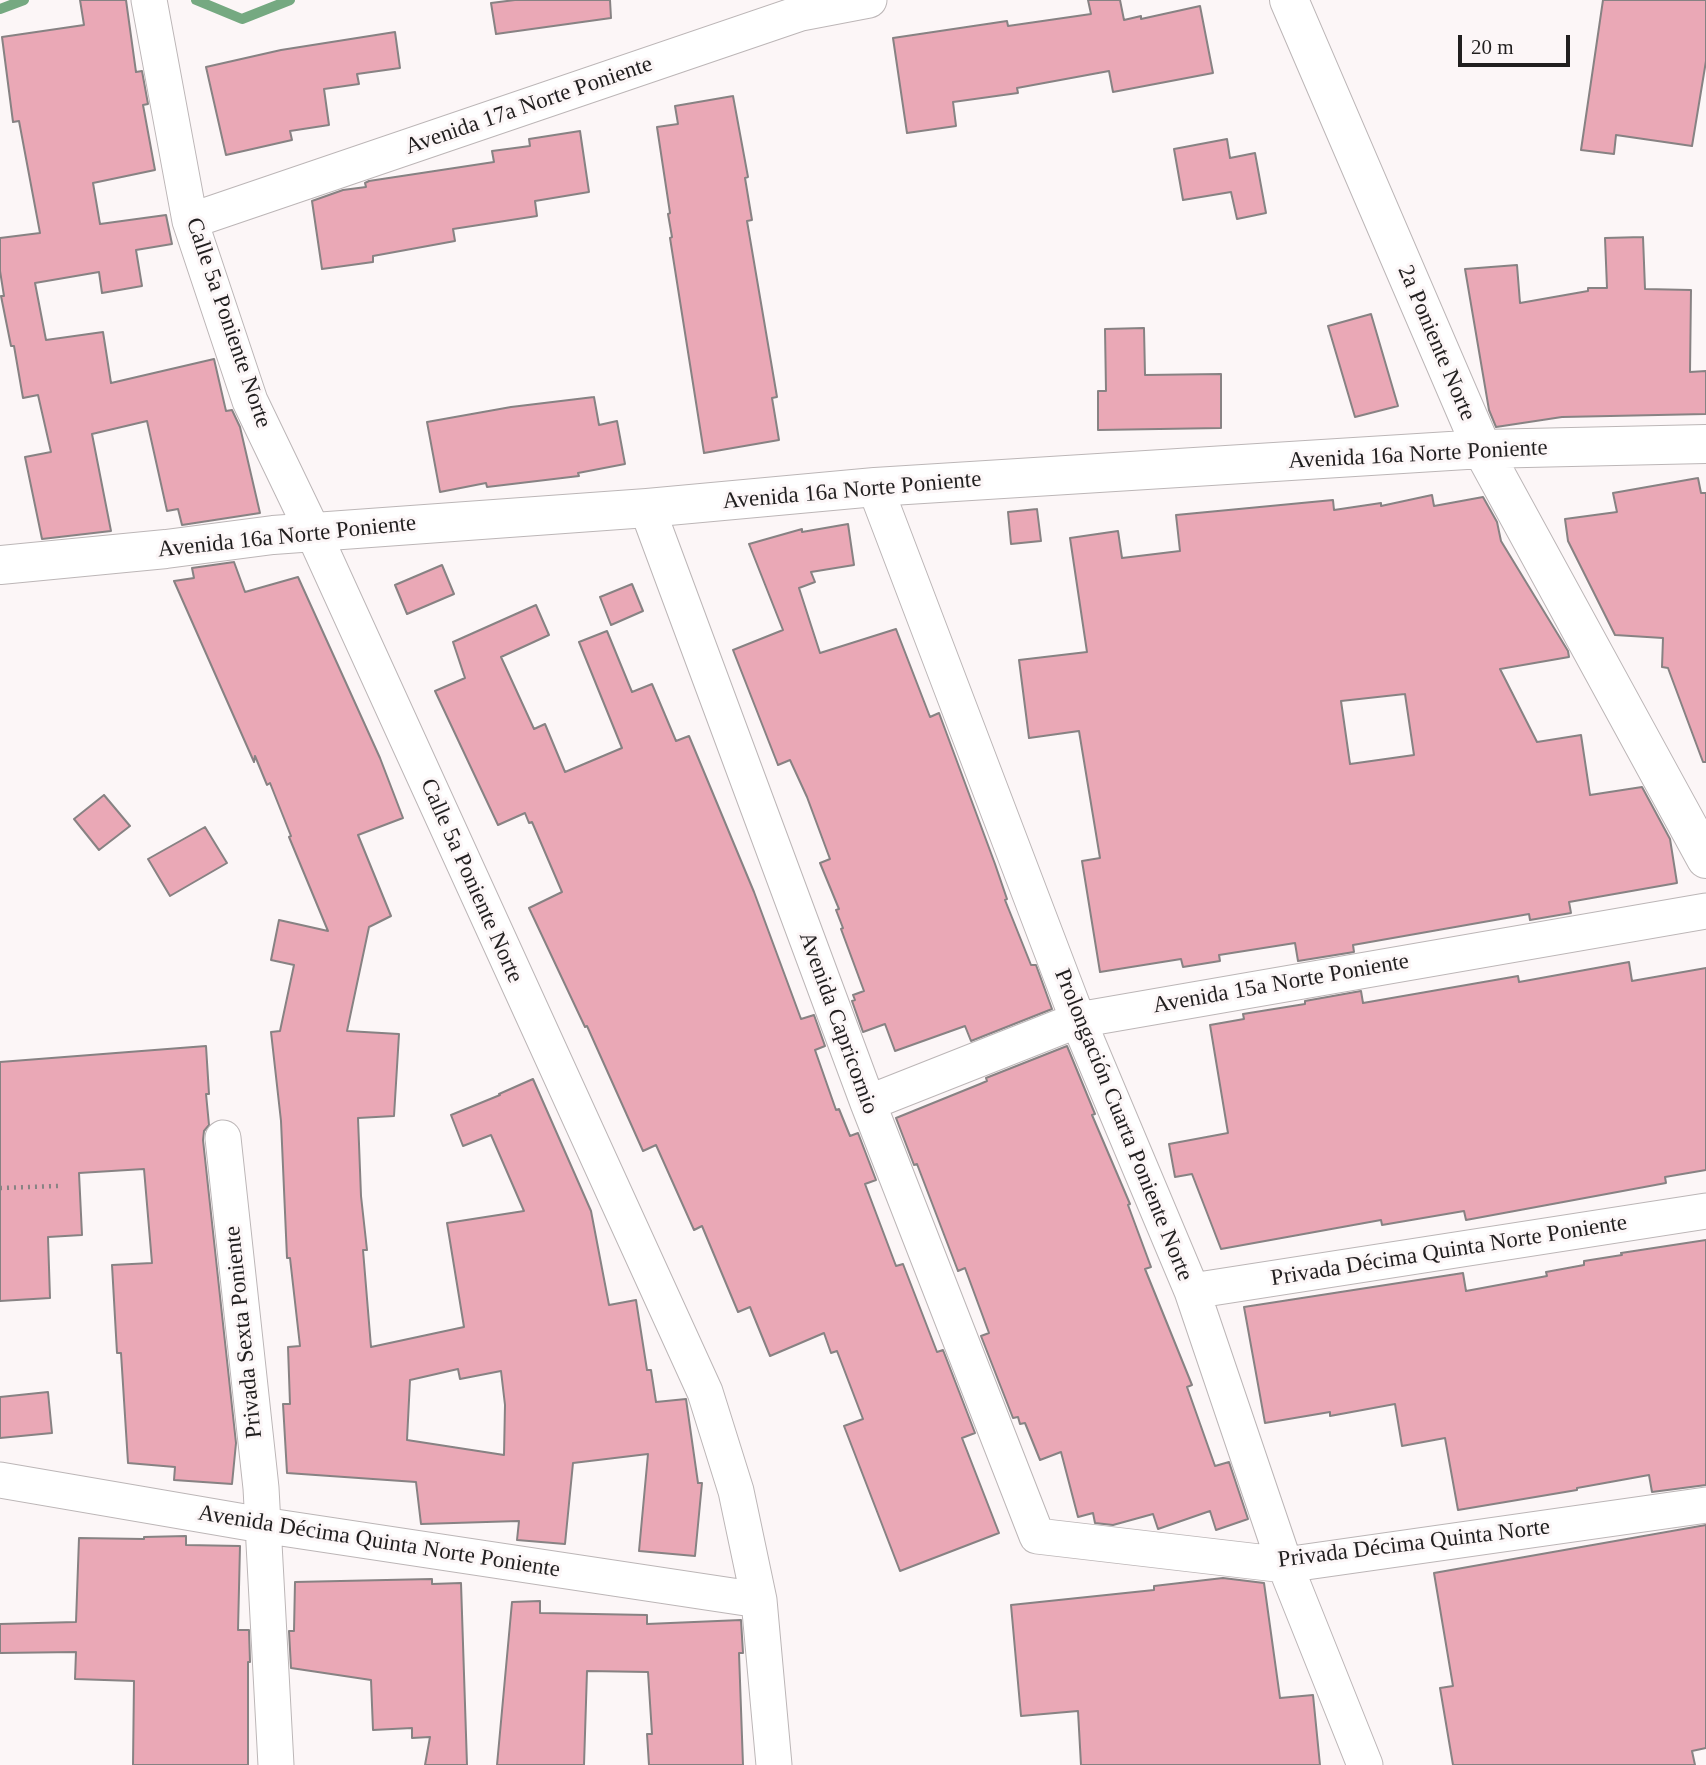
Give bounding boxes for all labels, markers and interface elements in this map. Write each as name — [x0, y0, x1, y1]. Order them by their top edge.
scale bar — [1461, 21, 1573, 65]
text: 20 m — [1471, 35, 1514, 59]
street label: Avenida 17a Norte Poniente — [402, 51, 656, 161]
street label: Calle 5a Poniente Norte — [179, 214, 277, 432]
street label: 2a Poniente Norte — [1391, 261, 1481, 425]
street label: Avenida 16a Norte Poniente — [1288, 434, 1548, 476]
street label: Avenida 16a Norte Poniente — [722, 466, 982, 516]
street label: Avenida 16a Norte Poniente — [157, 510, 417, 564]
street label: Calle 5a Poniente Norte — [414, 775, 528, 987]
street label: Avenida Capricornio — [792, 928, 884, 1118]
street label: Avenida 15a Norte Poniente — [1151, 948, 1411, 1020]
street label: Prolongación Cuarta Poniente Norte — [1048, 965, 1198, 1285]
street label: Privada Décima Quinta Norte Poniente — [1269, 1209, 1629, 1293]
street label: Privada Sexta Poniente — [219, 1224, 269, 1440]
street label: Avenida Décima Quinta Norte Poniente — [196, 1500, 562, 1584]
street label: Privada Décima Quinta Norte — [1276, 1514, 1552, 1574]

